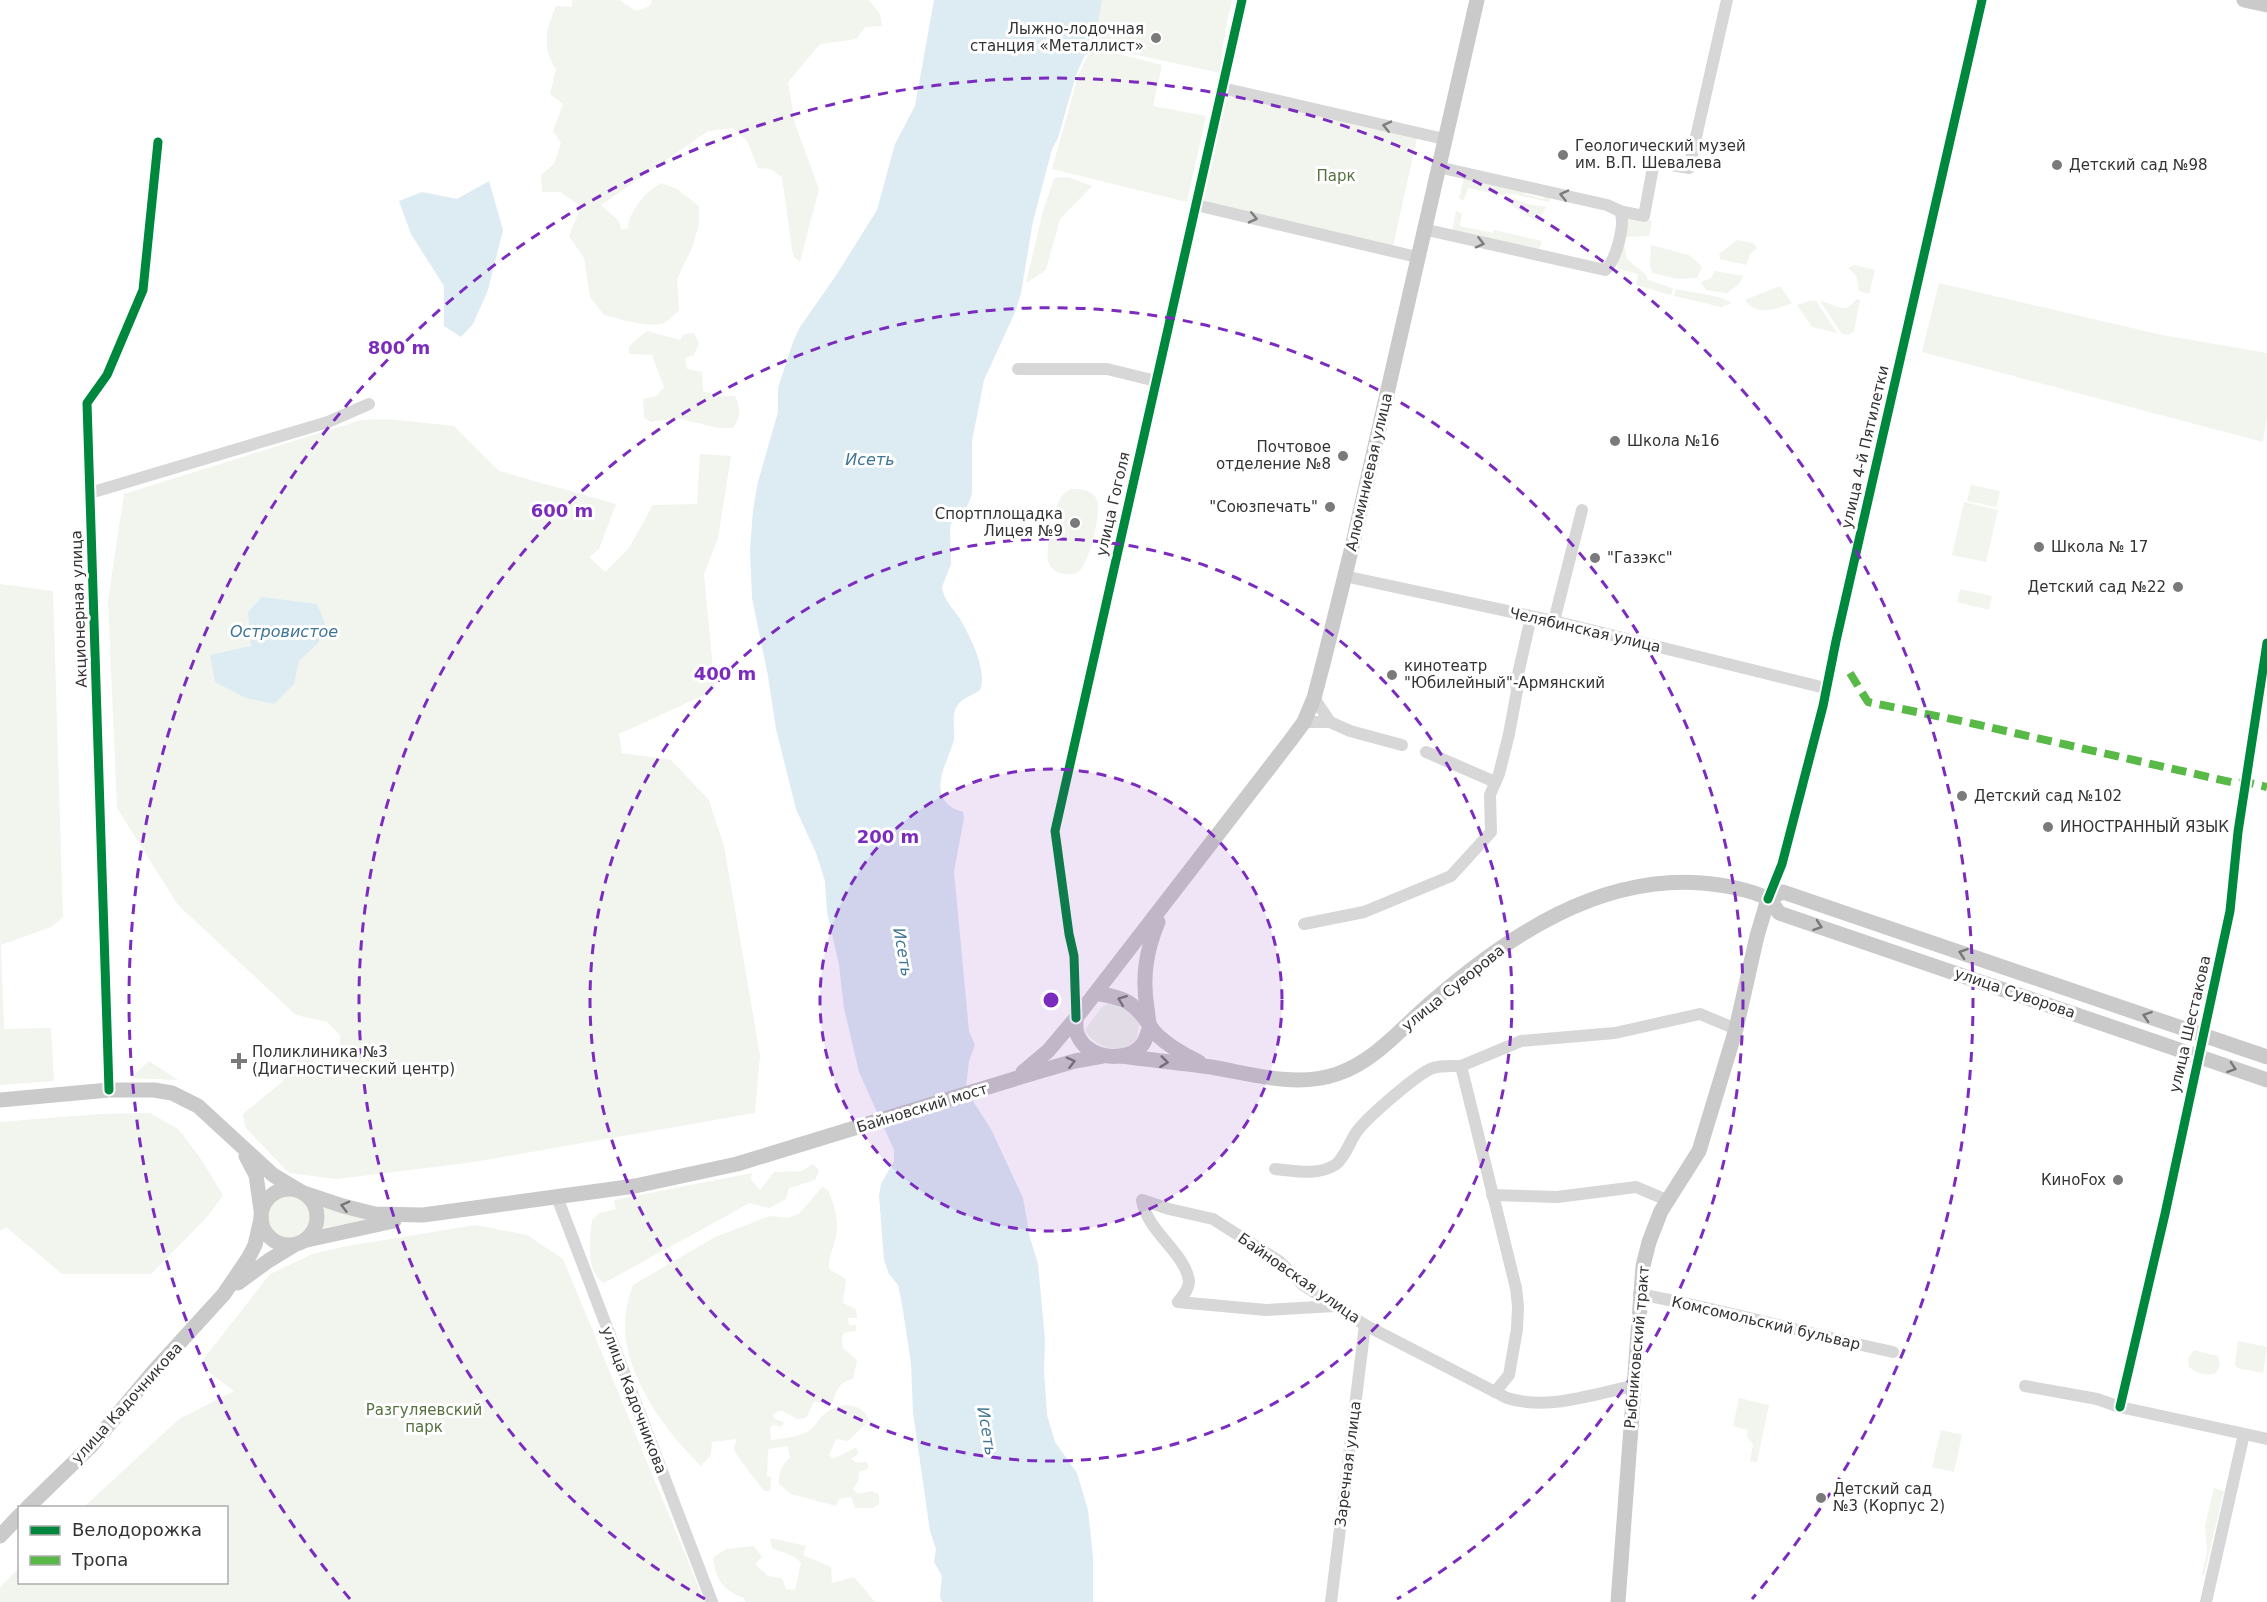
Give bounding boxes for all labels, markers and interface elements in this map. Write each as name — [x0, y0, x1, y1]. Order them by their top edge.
place label: Лыжно-лодочная станция «Металлист» — [970, 20, 1144, 55]
marker: Лыжно-лодочная станция «Металлист» — [1149, 31, 1163, 45]
one-way arrow — [1383, 120, 1393, 133]
place label: Геологический музей им. В.П. Шевалева — [1575, 137, 1746, 172]
marker: Геологический музей им. В.П. Шевалева — [1556, 148, 1570, 162]
place label: Детский сад №98 — [2069, 156, 2208, 174]
marker: Детский сад №98 — [2050, 158, 2064, 172]
park label: Парк — [1316, 167, 1356, 185]
one-way arrow — [1559, 190, 1569, 203]
one-way arrow — [1247, 211, 1257, 224]
one-way arrow — [1475, 236, 1485, 249]
text: 800 m — [368, 337, 430, 358]
street label: улица 4-й Пятилетки — [1837, 364, 1893, 530]
street label: Алюминиевая улица — [1342, 391, 1396, 553]
place label: Школа №16 — [1627, 432, 1720, 450]
marker: Школа №16 — [1608, 434, 1622, 448]
place label: Почтовое отделение №8 — [1216, 438, 1331, 473]
marker: Почтовое отделение №8 — [1336, 449, 1350, 463]
water label: Исеть — [845, 450, 895, 469]
street label: улица Гоголя — [1092, 450, 1134, 558]
place label: "Союзпечать" — [1209, 498, 1318, 516]
text: 600 m — [531, 500, 593, 521]
marker: "Союзпечать" — [1323, 500, 1337, 514]
place label: Спортплощадка Лицея №9 — [935, 505, 1063, 540]
marker: Спортплощадка Лицея №9 — [1068, 516, 1082, 530]
street label: Акционерная улица — [67, 530, 91, 688]
place label: Школа № 17 — [2051, 538, 2148, 556]
marker: Школа № 17 — [2032, 540, 2046, 554]
place label: "Газэкс" — [1607, 549, 1673, 567]
marker: "Газэкс" — [1588, 551, 1602, 565]
place label: Детский сад №22 — [2027, 578, 2166, 596]
marker: Детский сад №22 — [2171, 580, 2185, 594]
street label: Челябинская улица — [1508, 604, 1662, 656]
water label: Островистое — [230, 622, 338, 641]
place label: кинотеатр "Юбилейный"-Армянский — [1404, 657, 1605, 692]
text: 400 m — [694, 663, 756, 684]
marker: кинотеатр "Юбилейный"-Армянский — [1385, 668, 1399, 682]
place label: Детский сад №102 — [1974, 787, 2122, 805]
marker: Детский сад №102 — [1955, 789, 1969, 803]
place label: ИНОСТРАННЫЙ ЯЗЫК — [2060, 817, 2229, 836]
marker: ИНОСТРАННЫЙ ЯЗЫК — [2041, 820, 2055, 834]
text: 200 m — [857, 826, 919, 847]
one-way arrow — [1812, 918, 1823, 931]
water label: Исеть — [889, 926, 917, 978]
street label: улица Суворова — [1398, 941, 1508, 1035]
one-way arrow — [1958, 948, 1969, 961]
street label: улица Шестакова — [2165, 954, 2215, 1094]
street label: улица Суворова — [1952, 964, 2078, 1022]
centre of rings — [1041, 990, 1061, 1010]
one-way arrow — [1118, 995, 1129, 1007]
one-way arrow — [2142, 1011, 2153, 1023]
place label: Поликлиника №3 (Диагностический центр) — [252, 1043, 455, 1078]
marker: Поликлиника №3 (Диагностический центр) — [230, 1052, 248, 1070]
one-way arrow — [1159, 1055, 1168, 1067]
one-way arrow — [1065, 1057, 1075, 1070]
one-way arrow — [2227, 1060, 2237, 1073]
street label: Байновский мост — [854, 1079, 990, 1137]
place label: КиноFox — [2041, 1171, 2106, 1189]
marker: КиноFox — [2111, 1173, 2125, 1187]
one-way arrow — [340, 1201, 350, 1214]
street label: Байновская улица — [1234, 1229, 1364, 1327]
street label: Рыбниковский тракт — [1621, 1264, 1653, 1429]
street label: Комсомольский бульвар — [1670, 1293, 1862, 1353]
street label: улица Кадочникова — [598, 1324, 670, 1476]
street label: улица Кадочникова — [68, 1339, 186, 1467]
street label: Заречная улица — [1331, 1400, 1365, 1528]
park label: Разгуляевский парк — [366, 1401, 482, 1436]
water label: Исеть — [973, 1405, 1001, 1457]
place label: Детский сад №3 (Корпус 2) — [1833, 1480, 1945, 1515]
marker: Детский сад №3 (Корпус 2) — [1814, 1491, 1828, 1505]
legend — [18, 1506, 228, 1584]
text: Велодорожка — [72, 1519, 202, 1540]
text: Тропа — [71, 1549, 128, 1570]

